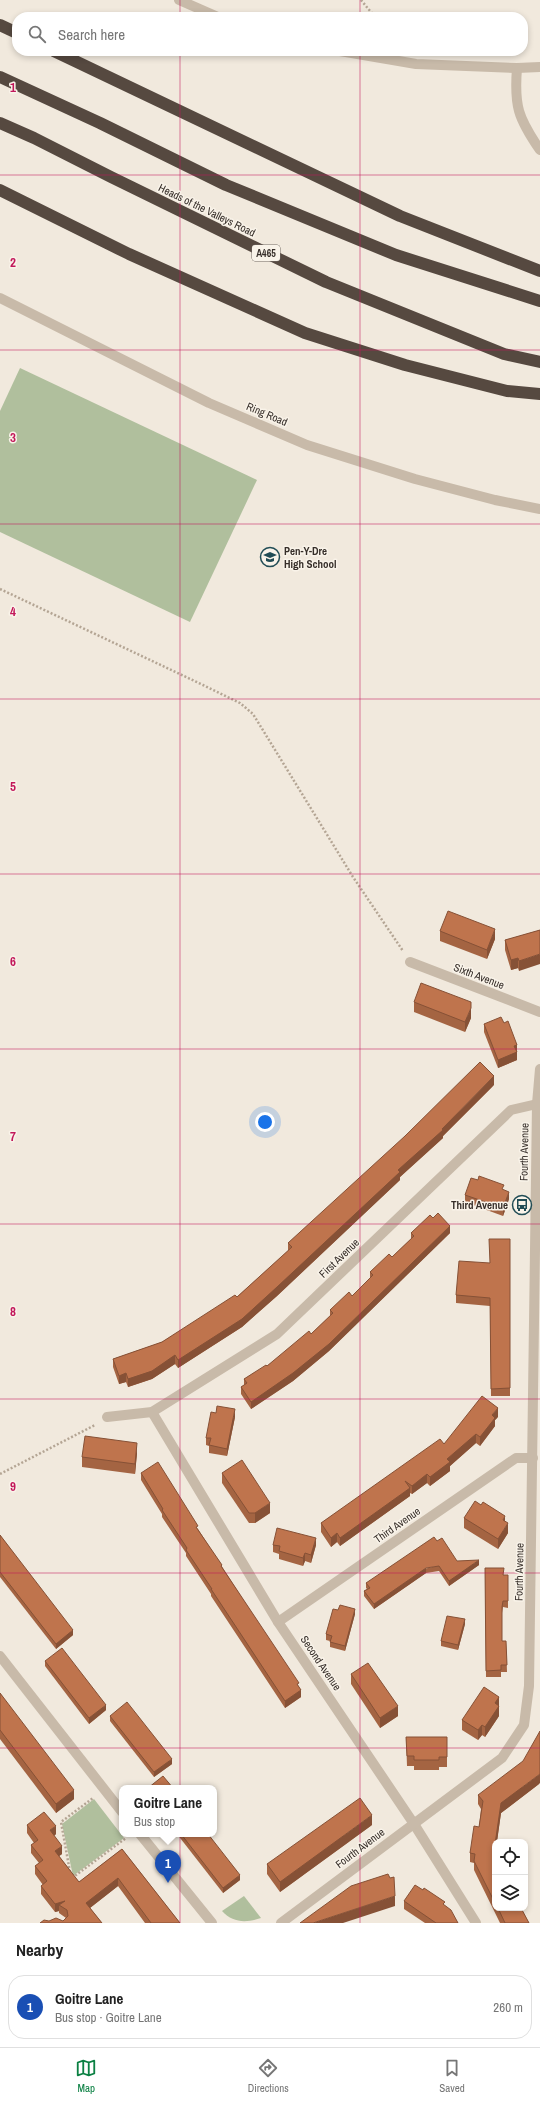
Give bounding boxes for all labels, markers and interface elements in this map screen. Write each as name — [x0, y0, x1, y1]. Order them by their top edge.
search box — [12, 12, 528, 56]
icon: search — [26, 23, 48, 45]
text: Search here — [58, 24, 125, 45]
text: 1 — [10, 79, 16, 96]
street label: Heads of the Valleys Road — [156, 180, 258, 240]
road number: A465 — [252, 245, 280, 261]
text: 2 — [10, 254, 16, 271]
street label: Ring Road — [244, 399, 290, 429]
text: 3 — [10, 429, 16, 446]
place label: Pen-Y-Dre High School — [284, 544, 337, 571]
school or university icon: Pen-Y-Dre High School — [259, 546, 281, 568]
text: 4 — [10, 603, 16, 620]
text: 5 — [10, 778, 16, 795]
text: 6 — [10, 953, 16, 970]
street label: Sixth Avenue — [452, 960, 506, 992]
your location — [255, 1112, 275, 1132]
street label: Fourth Avenue — [516, 1123, 532, 1181]
text: 7 — [10, 1128, 16, 1145]
bus stop icon: Third Avenue — [511, 1194, 533, 1216]
place label: Third Avenue — [451, 1198, 508, 1212]
street label: First Avenue — [316, 1235, 362, 1281]
text: 8 — [10, 1303, 16, 1320]
text: 9 — [10, 1478, 16, 1495]
street label: Third Avenue — [371, 1504, 423, 1546]
street label: Fourth Avenue — [511, 1543, 527, 1601]
street label: Second Avenue — [298, 1633, 344, 1693]
popup — [119, 1785, 217, 1837]
text: Goitre Lane — [134, 1792, 202, 1813]
text: Bus stop — [134, 1813, 175, 1830]
street label: Fourth Avenue — [333, 1825, 387, 1871]
map controls — [492, 1839, 528, 1911]
button: locate — [492, 1839, 528, 1875]
pin: 1 — [155, 1850, 181, 1883]
button: layers — [492, 1875, 528, 1911]
text: Nearby — [16, 1938, 63, 1961]
text: Goitre Lane — [55, 1988, 123, 2009]
text: 1 — [27, 1999, 33, 2016]
text: 260 m — [493, 1999, 523, 2016]
text: Bus stop · Goitre Lane — [55, 2009, 162, 2026]
tab: Map — [75, 2057, 97, 2095]
tab: Directions — [248, 2057, 289, 2095]
tab: Saved — [439, 2057, 465, 2095]

